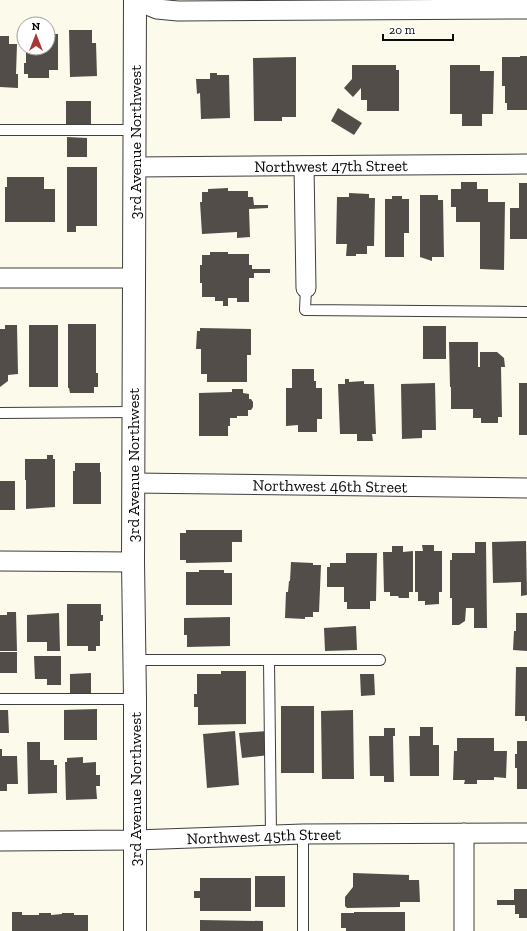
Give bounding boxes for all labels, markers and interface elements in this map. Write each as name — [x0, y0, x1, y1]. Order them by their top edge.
north arrow — [16, 16, 56, 56]
scale bar — [383, 16, 453, 42]
text: N — [32, 20, 41, 33]
text: 20 m — [389, 23, 416, 37]
street label: 3rd Avenue Northwest — [126, 65, 145, 219]
street label: Northwest 47th Street — [254, 156, 408, 176]
street label: 3rd Avenue Northwest — [124, 388, 143, 542]
street label: Northwest 46th Street — [252, 476, 408, 496]
street label: 3rd Avenue Northwest — [126, 712, 145, 866]
street label: Northwest 45th Street — [186, 825, 341, 848]

